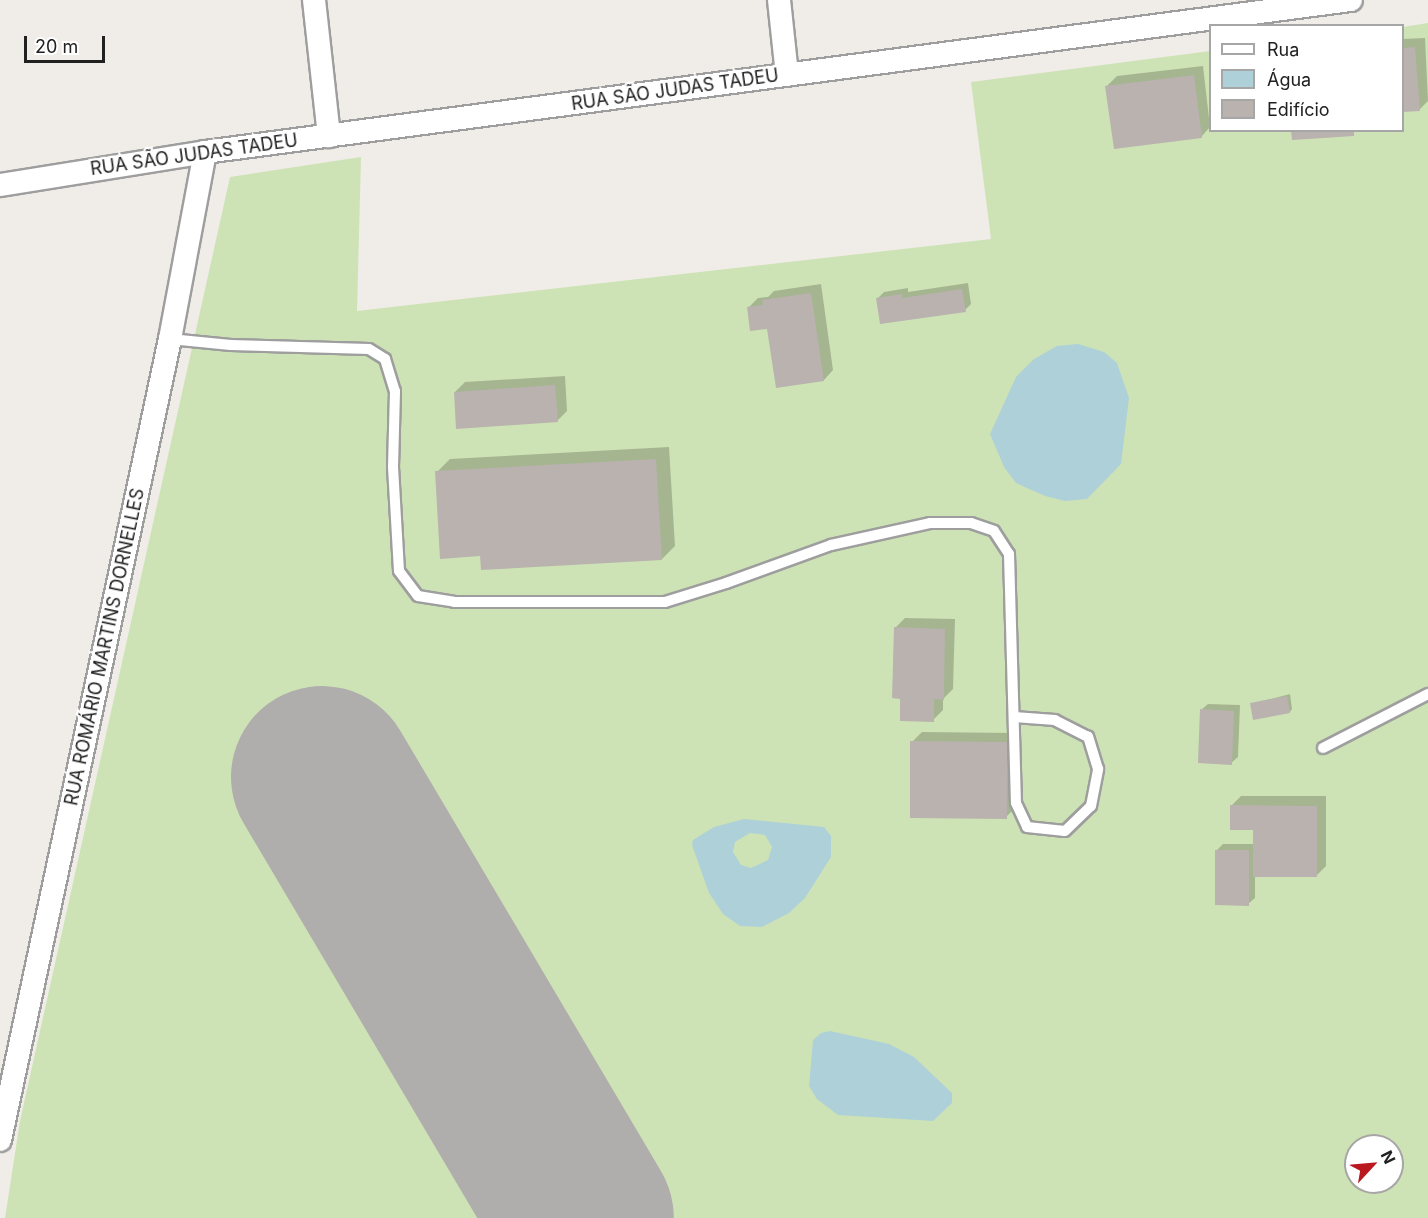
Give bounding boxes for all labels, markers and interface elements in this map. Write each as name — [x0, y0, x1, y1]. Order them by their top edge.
scale bar — [27, 24, 108, 62]
legend — [1209, 24, 1404, 132]
text: 20 m — [35, 36, 78, 57]
text: Rua — [1267, 39, 1299, 60]
street label: RUA SÃO JUDAS TADEU — [570, 65, 780, 115]
text: Água — [1267, 69, 1311, 90]
text: Edifício — [1267, 99, 1330, 120]
street label: RUA SÃO JUDAS TADEU — [89, 130, 299, 180]
street label: RUA ROMÁRIO MARTINS DORNELLES — [61, 486, 149, 808]
north arrow — [1344, 1134, 1404, 1194]
text: N — [1377, 1147, 1400, 1167]

